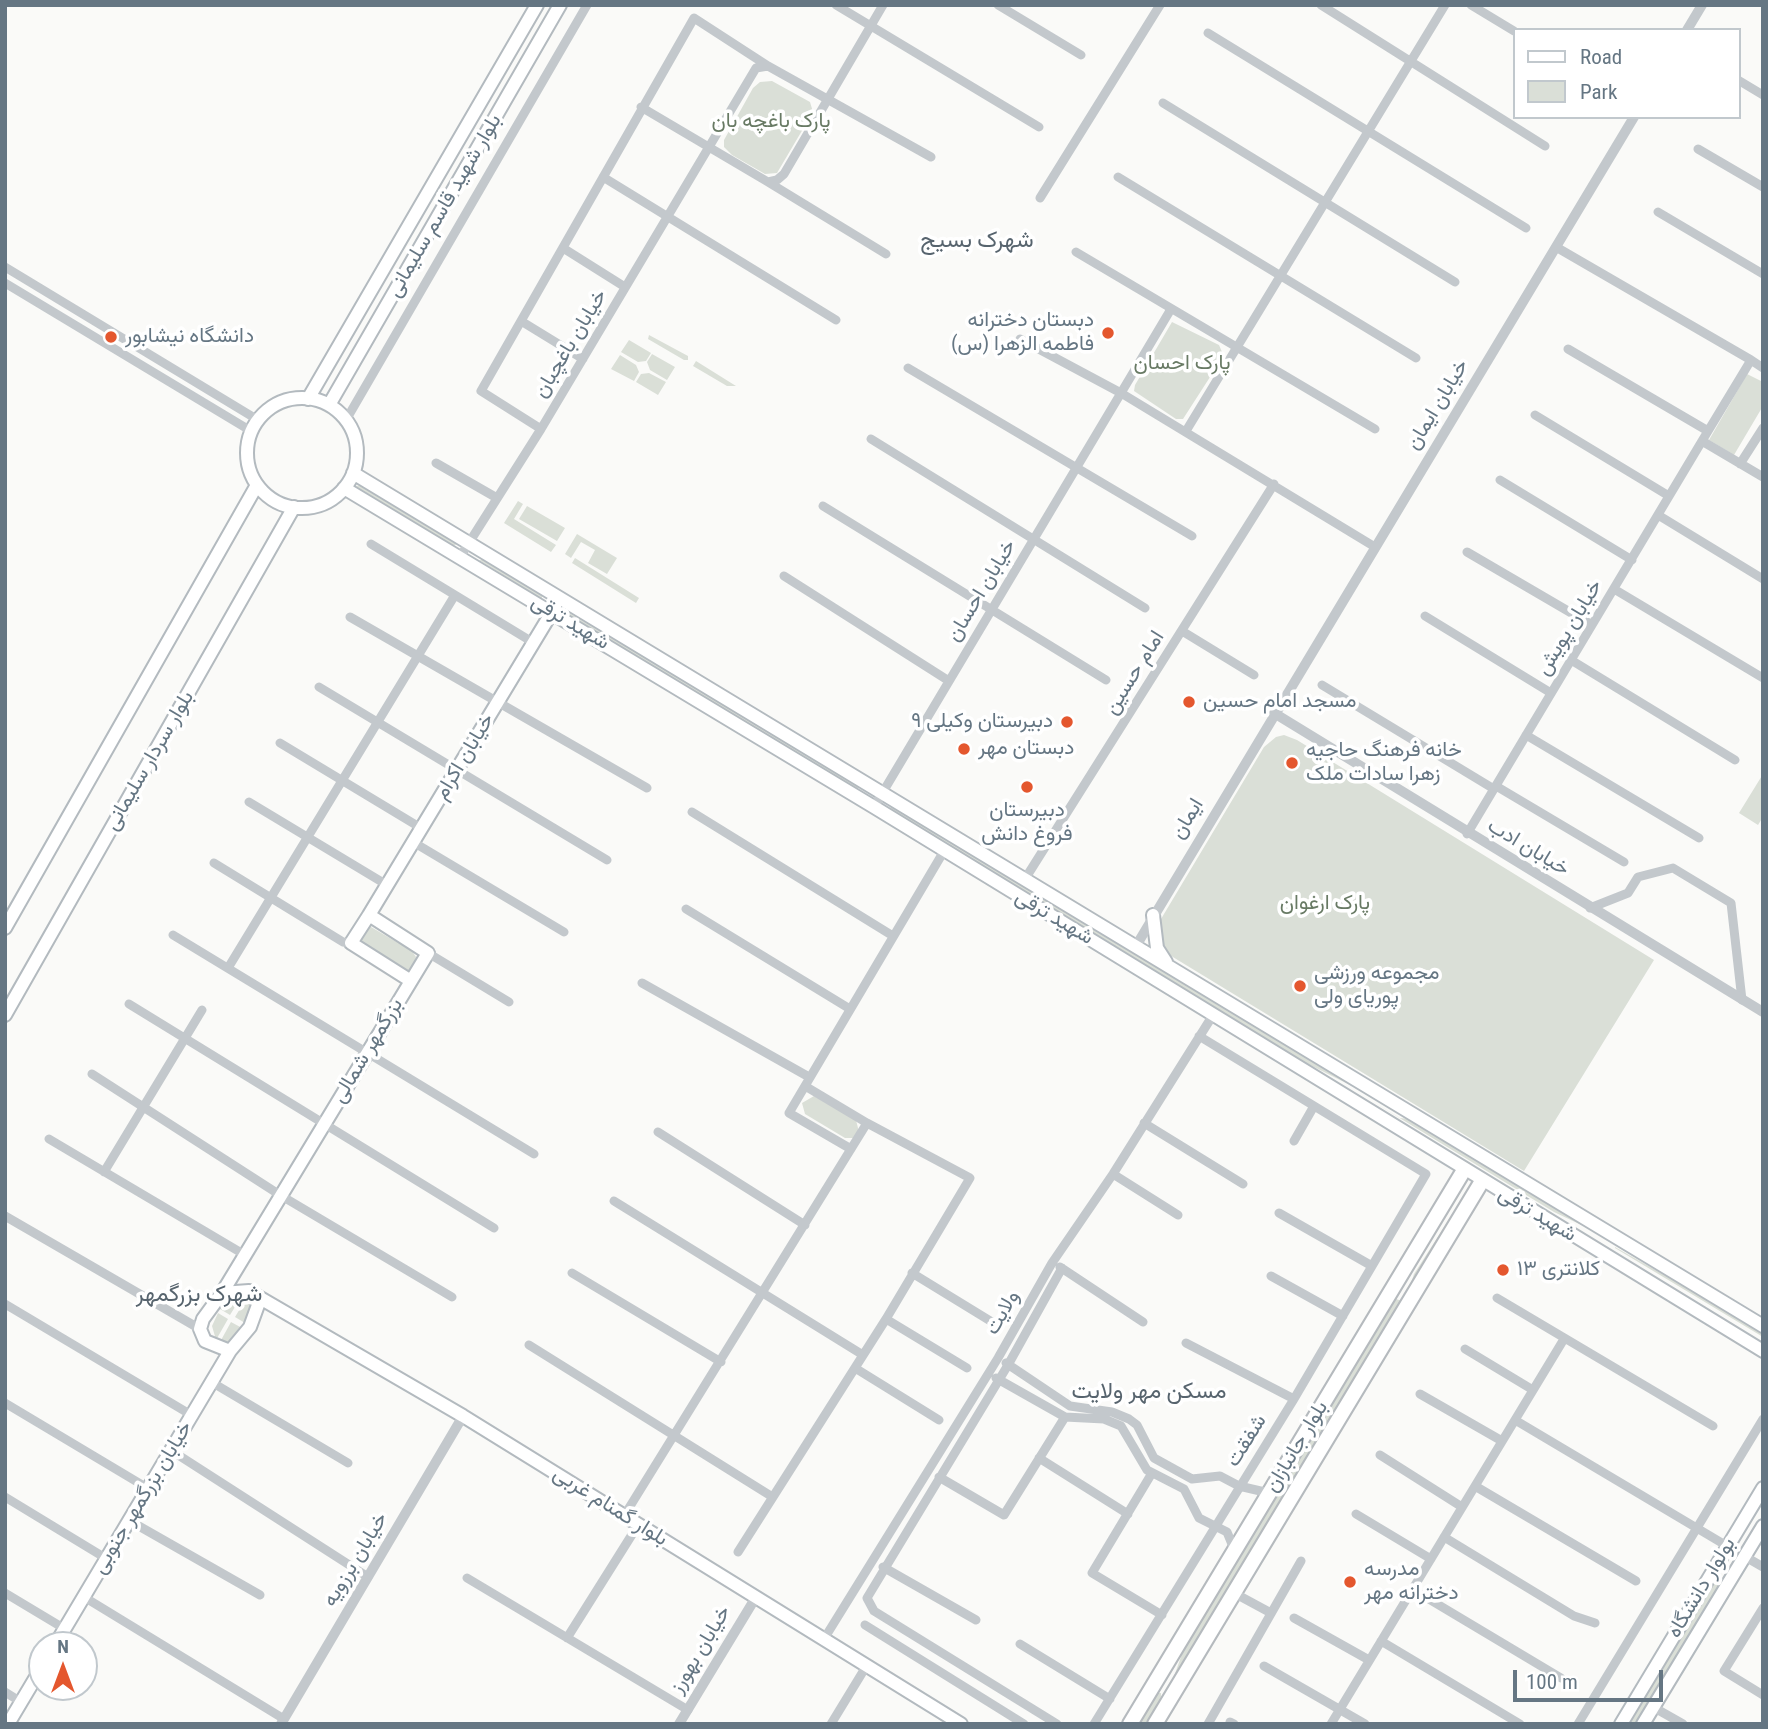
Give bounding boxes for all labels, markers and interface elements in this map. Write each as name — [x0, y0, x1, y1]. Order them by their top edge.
legend — [1512, 28, 1740, 119]
text: Road — [1580, 45, 1622, 69]
text: Park — [1580, 80, 1617, 104]
park label: پارک باغچه بان — [711, 109, 831, 135]
street label: بلوار شهید قاسم سلیمانی — [382, 110, 508, 302]
district label: شهرک بسیج — [920, 227, 1034, 255]
street label: خیابان باغچبان — [529, 285, 613, 403]
place label: دبستان دخترانه فاطمه الزهرا (س) — [951, 308, 1094, 358]
place label: دانشگاه نیشابور — [125, 324, 254, 350]
marker: دبستان دخترانه فاطمه الزهرا (س) — [1100, 325, 1116, 341]
marker: دانشگاه نیشابور — [103, 329, 119, 345]
park label: پارک احسان — [1134, 351, 1230, 377]
street label: خیابان ایمان — [1401, 355, 1475, 455]
street label: خیابان احسان — [942, 536, 1022, 646]
street label: خیابان پویش — [1532, 575, 1608, 681]
street label: شهید ترقی — [526, 590, 614, 656]
street label: امام حسین — [1099, 626, 1171, 720]
street label: بلوار سردار سلیمانی — [100, 687, 200, 835]
place label: مسجد امام حسین — [1203, 689, 1356, 715]
marker: مسجد امام حسین — [1181, 694, 1197, 710]
street label: خیابان اکرام — [429, 709, 501, 805]
place label: دبیرستان وکیلی ۹ — [911, 709, 1053, 735]
marker: دبیرستان وکیلی ۹ — [1059, 714, 1075, 730]
place label: دبستان مهر — [978, 736, 1074, 762]
place label: خانه فرهنگ حاجیه زهرا سادات ملک — [1306, 738, 1462, 788]
marker: دبستان مهر — [956, 741, 972, 757]
marker: خانه فرهنگ حاجیه زهرا سادات ملک — [1284, 755, 1300, 771]
marker: دبیرستان فروغ دانش — [1019, 779, 1035, 795]
street label: ایمان — [1166, 794, 1210, 844]
place label: دبیرستان فروغ دانش — [981, 798, 1073, 848]
street label: خیابان ادب — [1482, 814, 1574, 882]
street label: شهید ترقی — [1010, 885, 1098, 951]
park label: پارک ارغوان — [1280, 891, 1370, 917]
place label: مجموعه ورزشی پوریای ولی — [1314, 961, 1439, 1011]
marker: مجموعه ورزشی پوریای ولی — [1292, 978, 1308, 994]
street label: بزرگمهر شمالی — [327, 994, 409, 1108]
street label: شهید ترقی — [1493, 1182, 1581, 1248]
place label: کلانتری ۱۳ — [1517, 1257, 1600, 1283]
marker: کلانتری ۱۳ — [1495, 1262, 1511, 1278]
district label: شهرک بزرگمهر — [136, 1281, 262, 1309]
street label: ولایت — [980, 1286, 1026, 1340]
district label: مسکن مهر ولایت — [1071, 1378, 1227, 1406]
street label: بلوار جانبازان — [1260, 1397, 1334, 1497]
street label: شفقت — [1221, 1410, 1273, 1472]
street label: خیابان بزرگمهر جنوبی — [87, 1417, 199, 1579]
street label: بلوار گمنام غربی — [548, 1462, 672, 1552]
street label: خیابان برزویه — [318, 1508, 394, 1612]
street label: بولوار دانشگاه — [1662, 1533, 1742, 1643]
place label: مدرسه دخترانه مهر — [1364, 1557, 1459, 1607]
marker: مدرسه دخترانه مهر — [1342, 1574, 1358, 1590]
street label: خیابان بهورز — [665, 1602, 737, 1698]
north arrow — [28, 1631, 98, 1701]
text: N — [57, 1635, 69, 1658]
scale bar — [1516, 1656, 1666, 1700]
text: 100 m — [1526, 1670, 1578, 1694]

